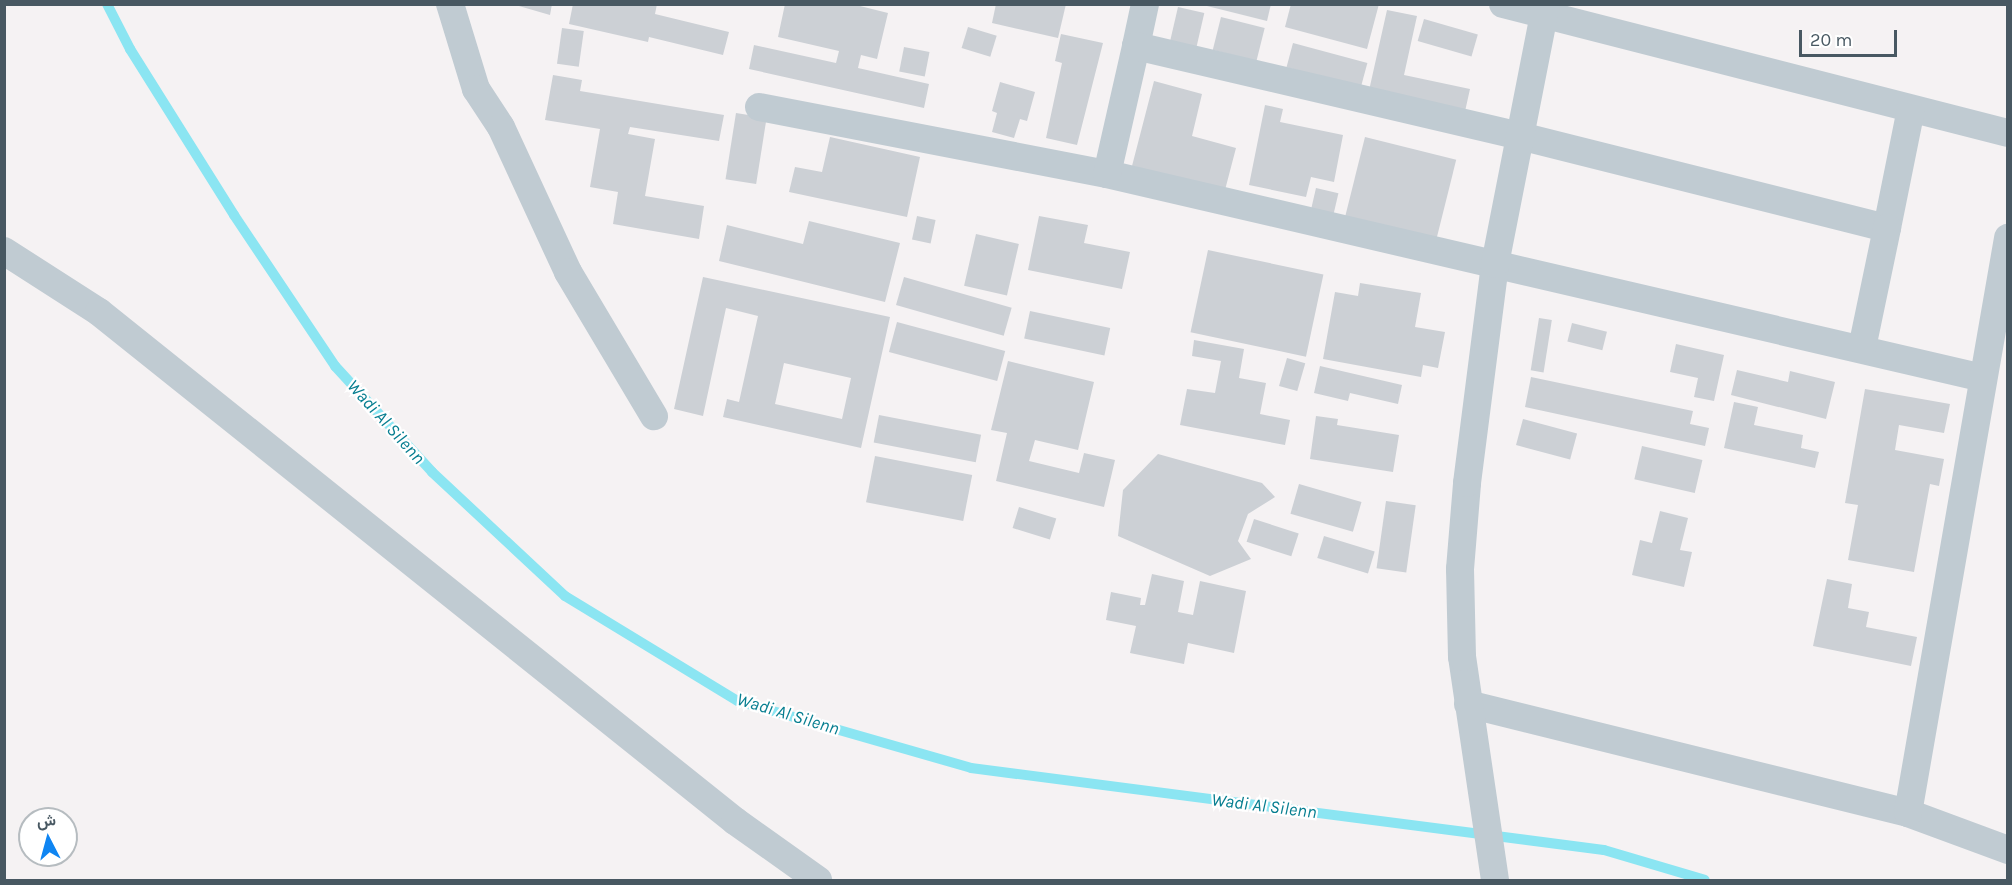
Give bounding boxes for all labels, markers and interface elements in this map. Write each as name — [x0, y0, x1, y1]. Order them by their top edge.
scale bar — [1802, 18, 1900, 56]
text: 20 m — [1810, 29, 1852, 51]
water label: Wadi Al Silenn — [342, 375, 430, 469]
water label: Wadi Al Silenn — [734, 688, 842, 740]
water label: Wadi Al Silenn — [1210, 789, 1318, 823]
north arrow — [18, 807, 78, 867]
text: ش — [36, 810, 57, 831]

